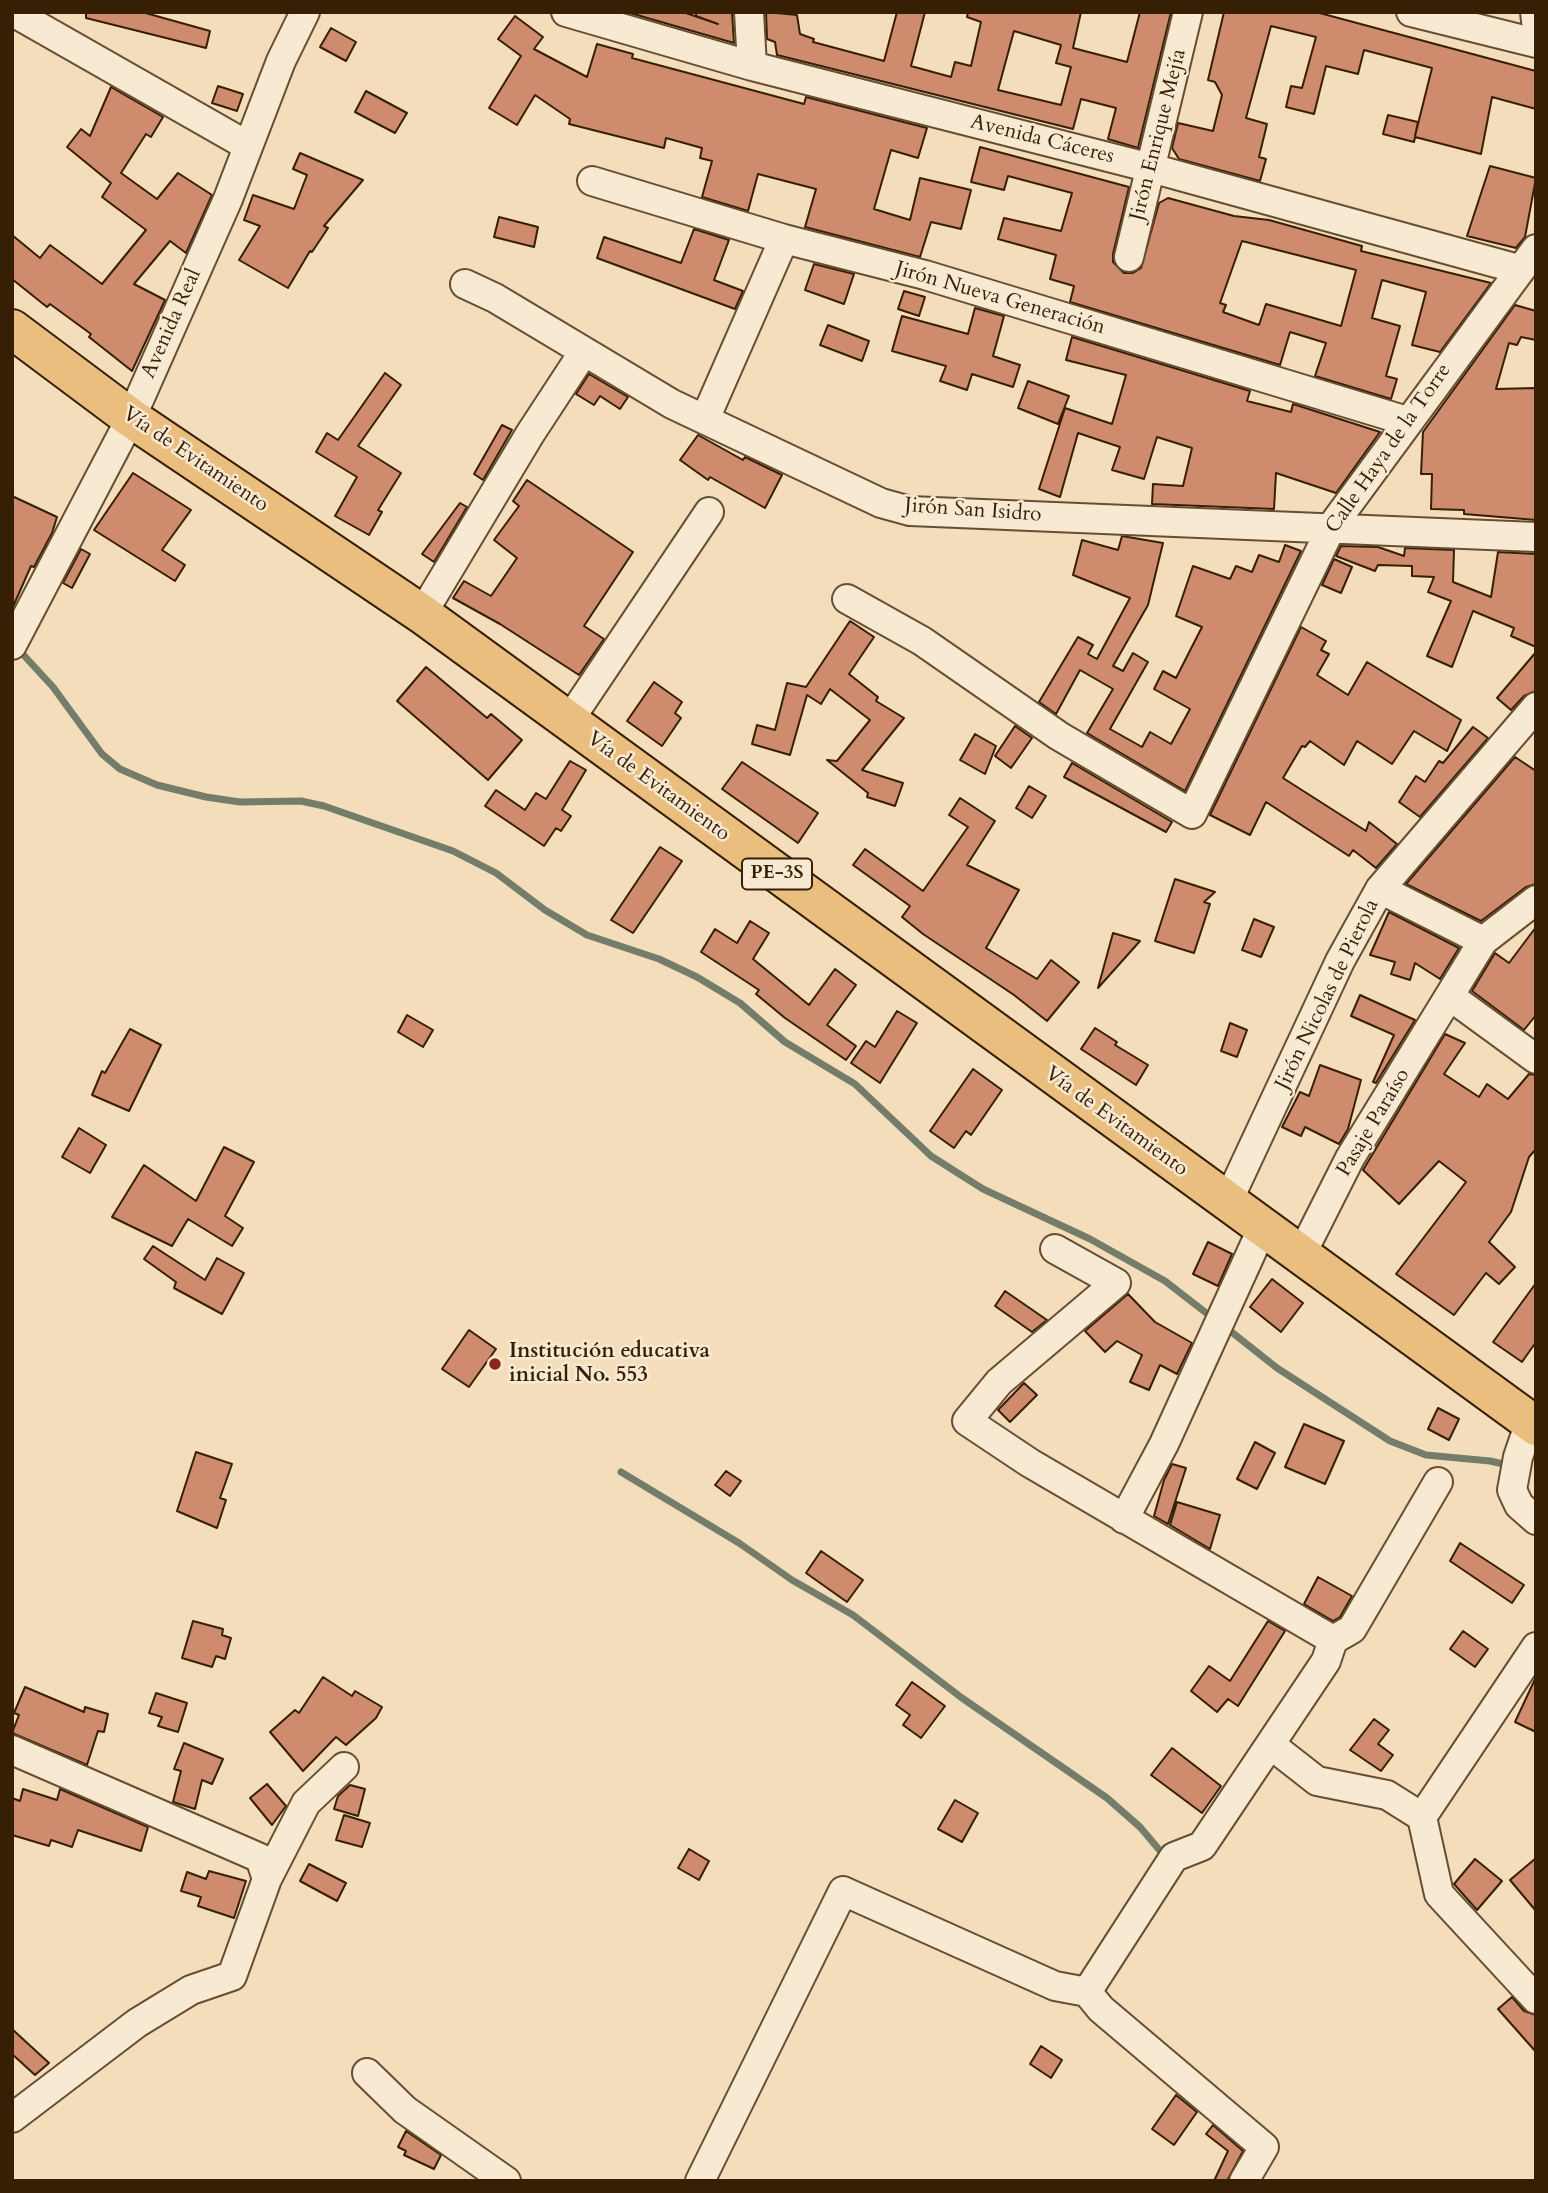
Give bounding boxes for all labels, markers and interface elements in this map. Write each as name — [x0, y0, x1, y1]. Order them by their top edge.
street label: Jirón Enrique Mejía — [1125, 46, 1193, 224]
street label: Avenida Cáceres — [967, 110, 1117, 170]
street label: Jirón Nueva Generación — [892, 257, 1108, 341]
street label: Avenida Real — [137, 265, 207, 383]
street label: Calle Haya de la Torre — [1321, 359, 1457, 539]
street label: Vía de Evitamiento — [117, 402, 273, 518]
street label: Jirón San Isidro — [904, 494, 1042, 528]
street label: Vía de Evitamiento — [582, 727, 734, 847]
road number: PE-3S — [742, 859, 812, 890]
street label: Jirón Nicolas de Pierola — [1271, 896, 1385, 1094]
street label: Vía de Evitamiento — [1040, 1062, 1192, 1182]
street label: Pasaje Paraíso — [1332, 1065, 1416, 1181]
place label: Institución educativa inicial No. 553 — [509, 1339, 710, 1389]
marker: Institución educativa inicial No. 553 — [487, 1356, 503, 1372]

